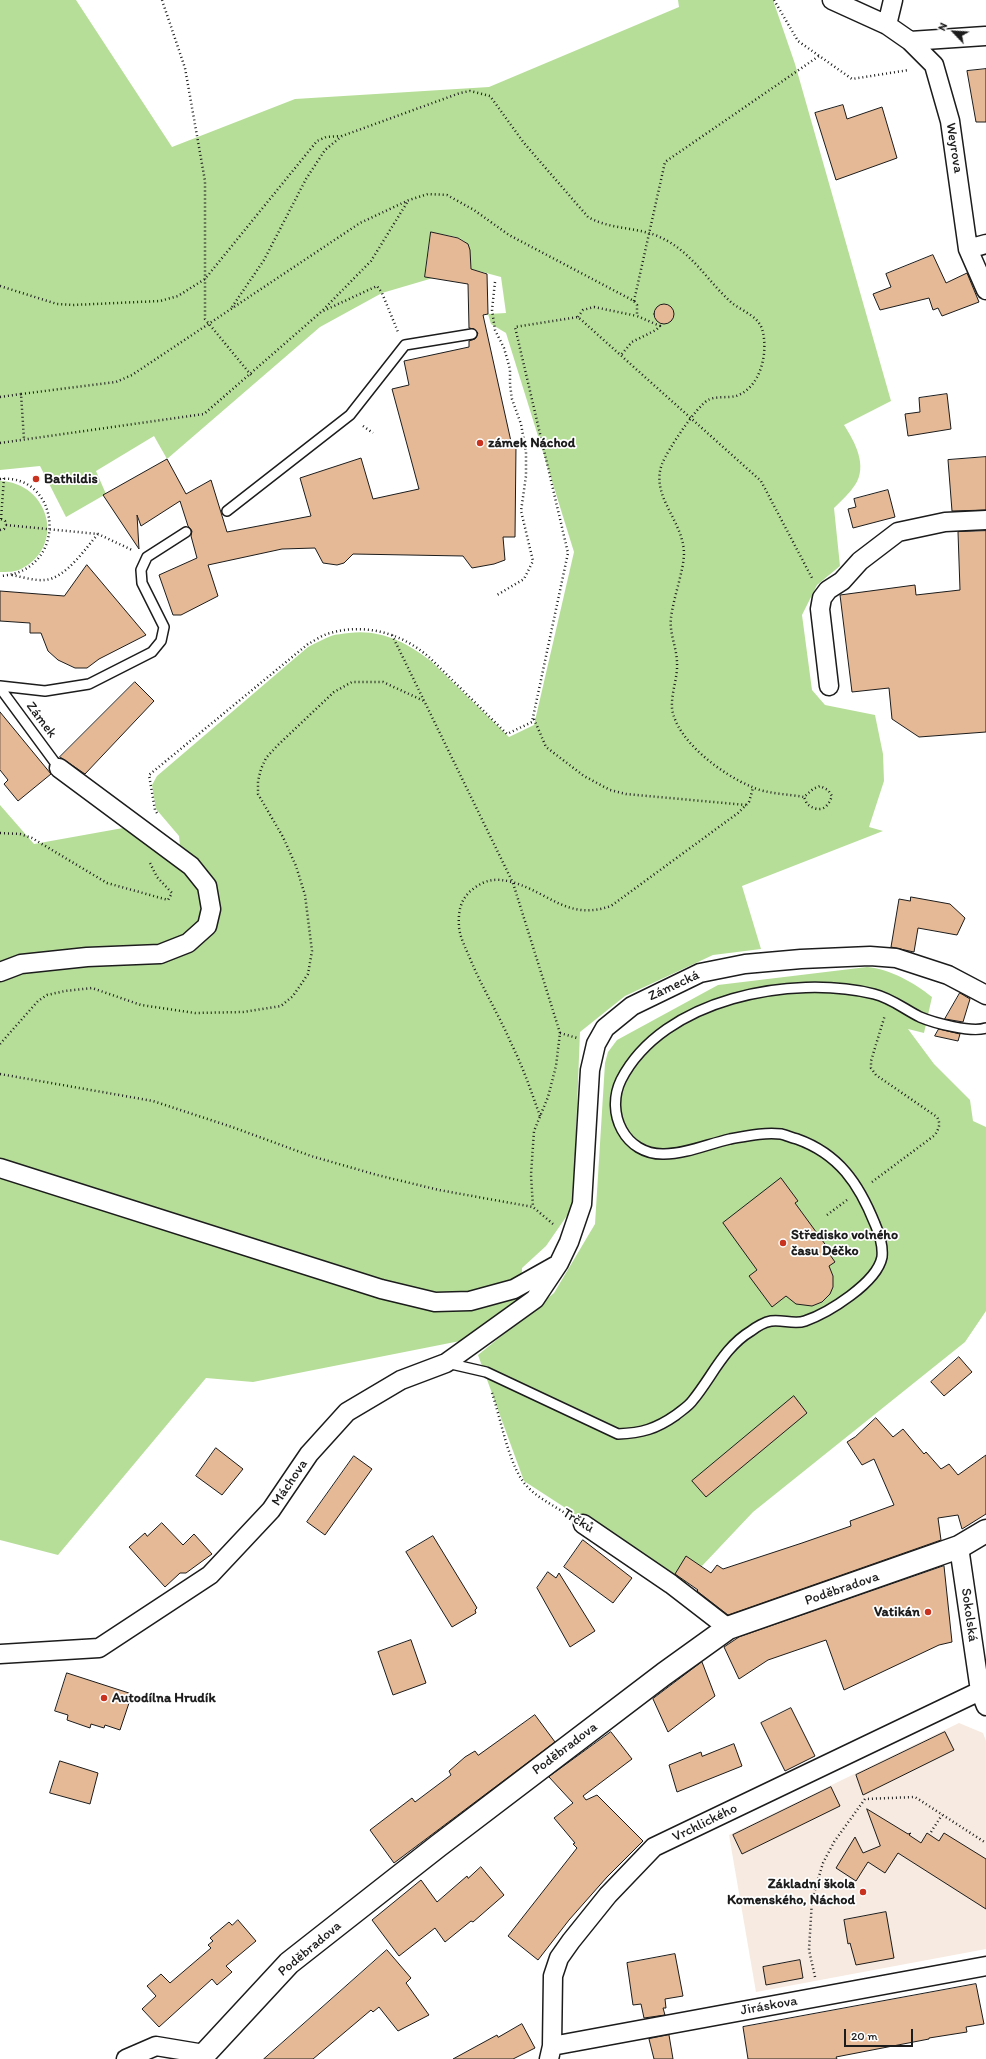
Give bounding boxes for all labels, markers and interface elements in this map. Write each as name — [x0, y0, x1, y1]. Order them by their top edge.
north arrow — [934, 12, 974, 52]
text: N — [935, 21, 950, 33]
street label: Weyrova — [942, 122, 966, 174]
place label: zámek Náchod — [488, 435, 575, 451]
marker: zámek Náchod — [475, 438, 485, 448]
place label: Bathildis — [44, 471, 98, 487]
marker: Bathildis — [31, 474, 41, 484]
street label: Zámek — [22, 699, 60, 741]
street label: Zámecká — [646, 967, 702, 1005]
place label: Středisko volného času Déčko — [791, 1227, 898, 1260]
marker: Středisko volného času Déčko — [778, 1238, 788, 1248]
street label: Máchova — [268, 1457, 312, 1509]
street label: Trčků — [559, 1505, 597, 1537]
street label: Poděbradova — [803, 1568, 881, 1610]
street label: Sokolská — [957, 1587, 981, 1643]
place label: Vatikán — [874, 1604, 920, 1620]
marker: Vatikán — [923, 1607, 933, 1617]
place label: Autodílna Hrudík — [112, 1690, 216, 1706]
marker: Autodílna Hrudík — [99, 1693, 109, 1703]
street label: Poděbradova — [529, 1719, 601, 1779]
street label: Vrchlického — [670, 1800, 740, 1846]
place label: Základní škola Komenského, Náchod — [727, 1876, 855, 1908]
marker: Základní škola Komenského, Náchod — [858, 1887, 868, 1897]
street label: Poděbradova — [275, 1918, 345, 1980]
street label: Jiráskova — [739, 1993, 799, 2019]
scale bar — [846, 2021, 915, 2047]
text: 20 m — [851, 2029, 878, 2043]

